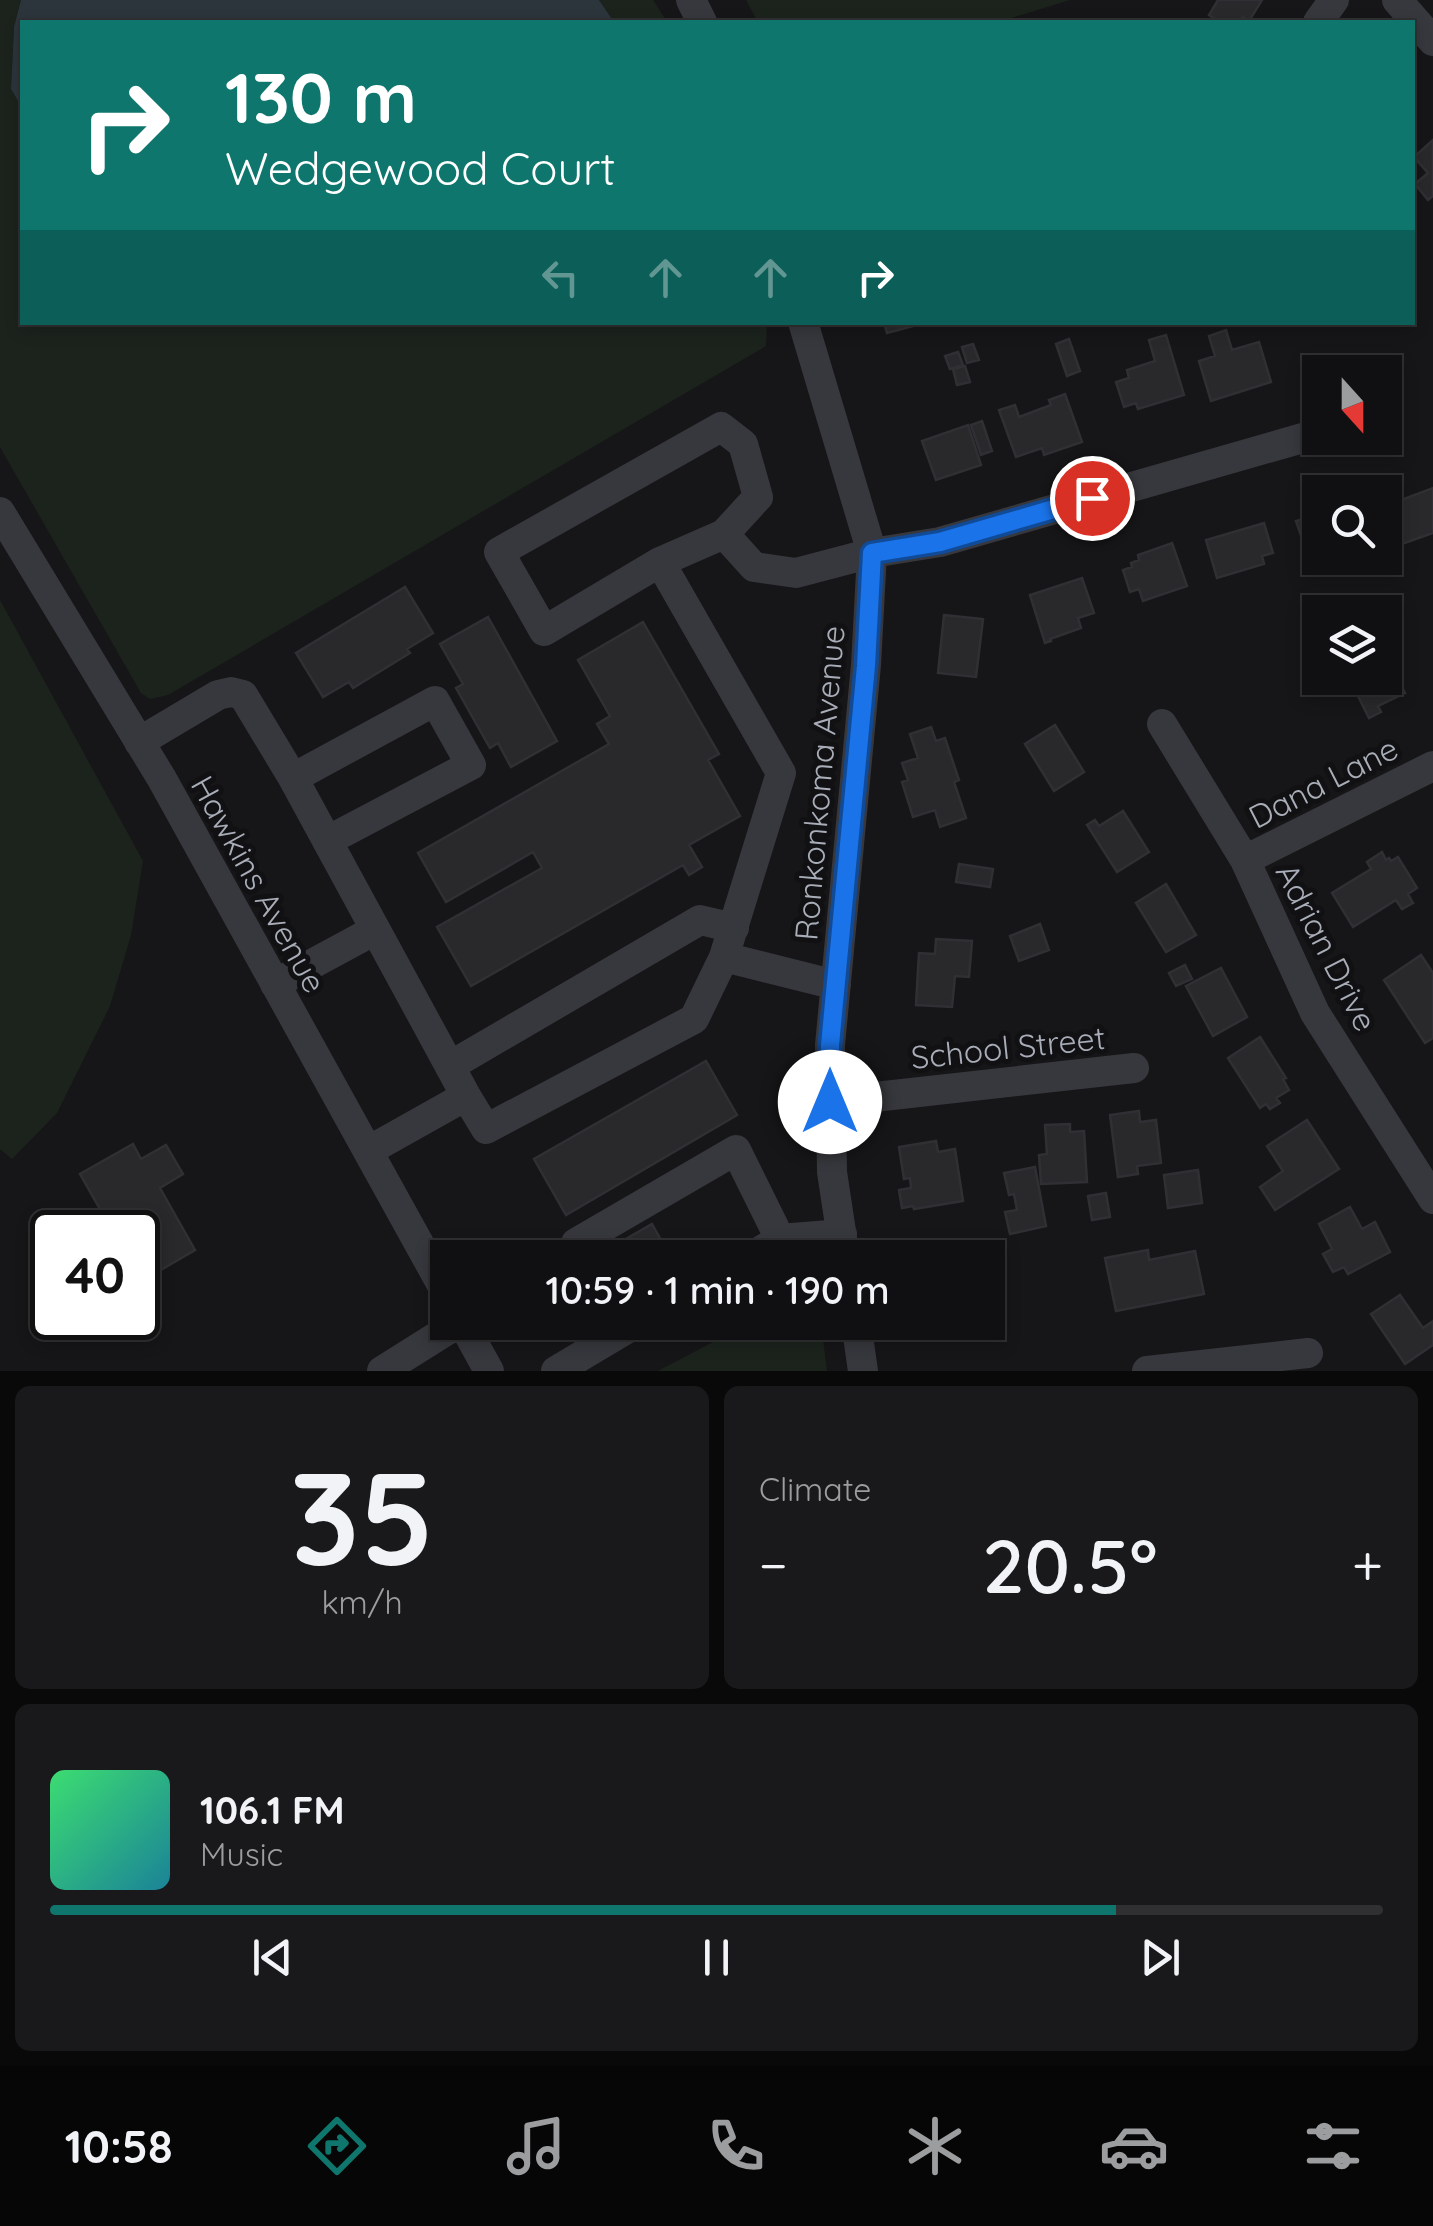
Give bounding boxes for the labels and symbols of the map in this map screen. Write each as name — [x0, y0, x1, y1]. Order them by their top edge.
north arrow — [1302, 355, 1402, 455]
pin — [1050, 456, 1135, 541]
street label: Ronkonkoma Avenue — [785, 624, 853, 942]
street label: Dana Lane — [1242, 727, 1404, 837]
street label: Hawkins Avenue — [183, 768, 335, 1000]
street label: Adrian Drive — [1268, 856, 1386, 1038]
street label: School Street — [909, 1017, 1107, 1077]
position arrow — [778, 1050, 882, 1154]
speed limit sign: 40 — [30, 1210, 160, 1340]

